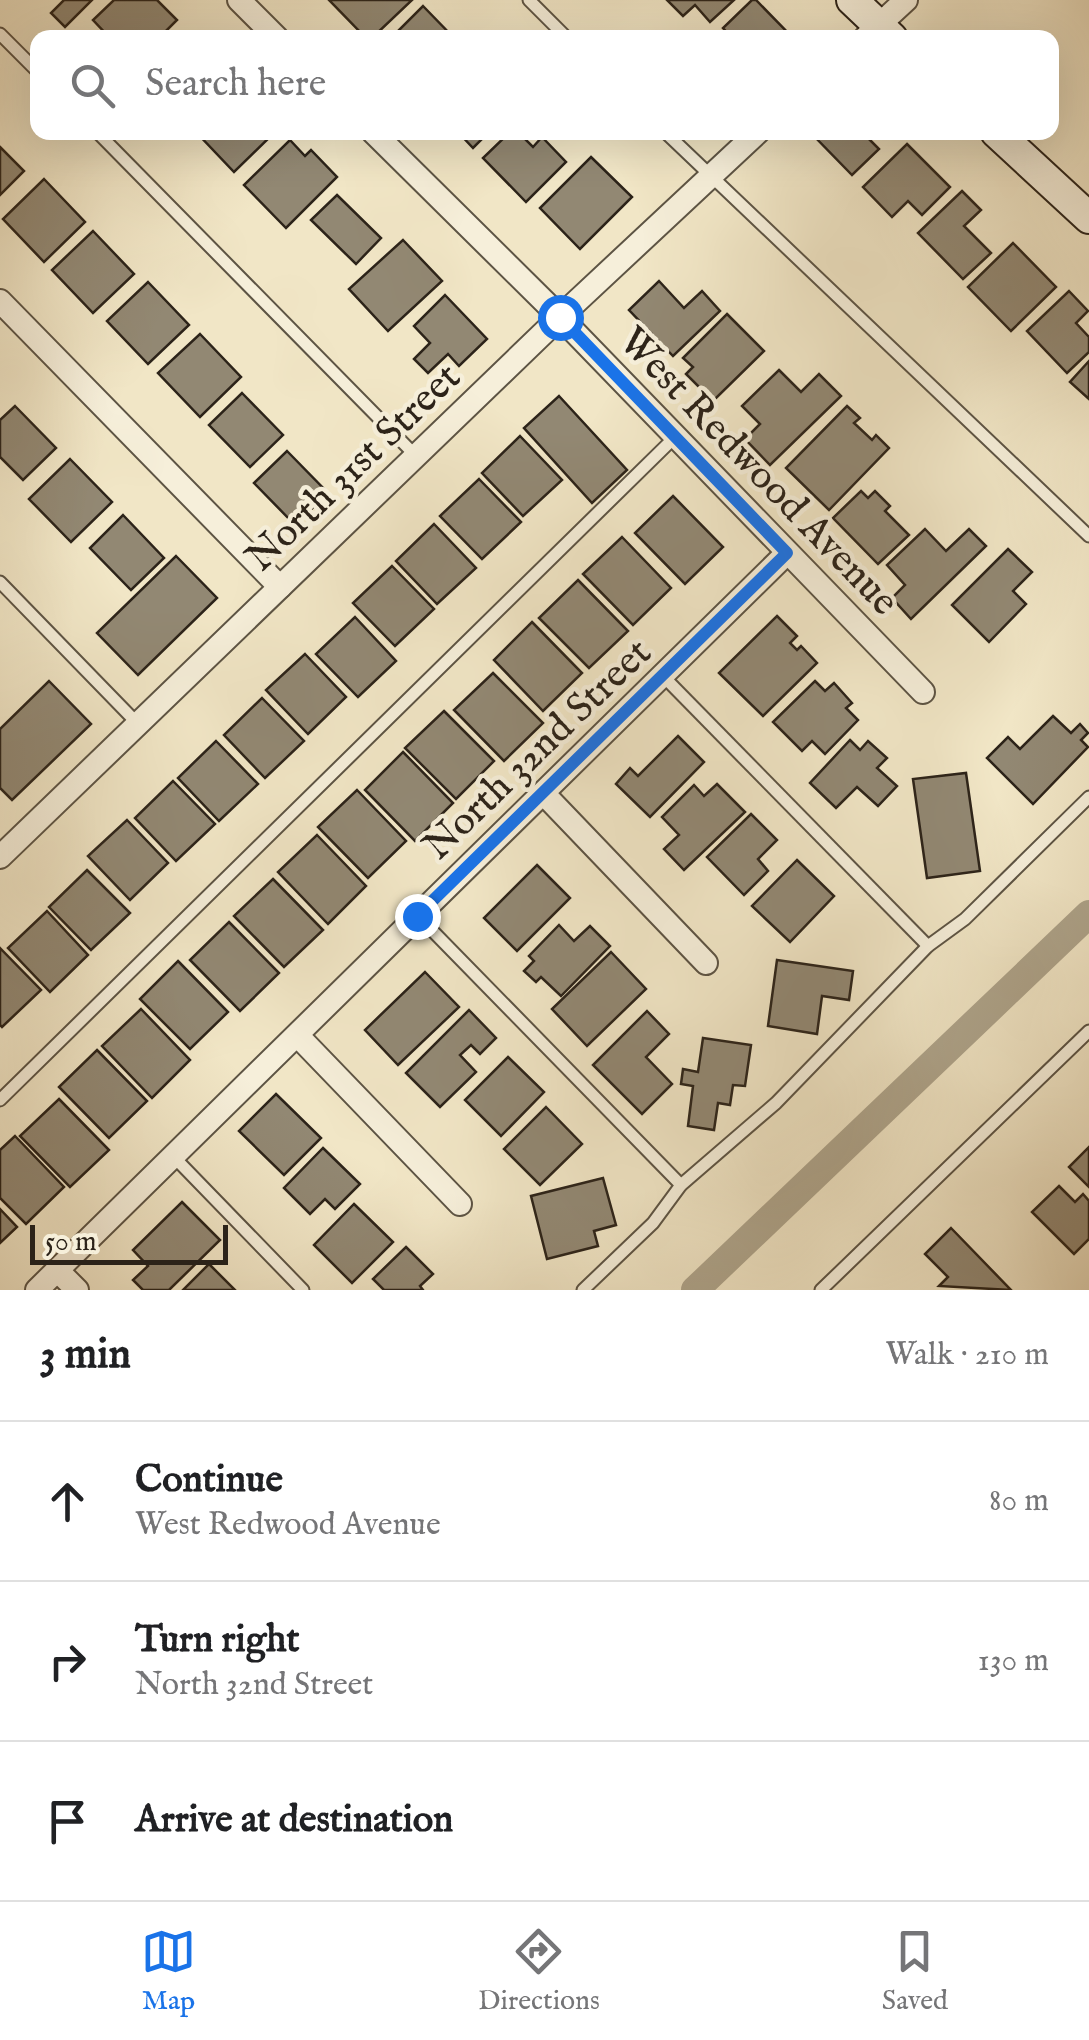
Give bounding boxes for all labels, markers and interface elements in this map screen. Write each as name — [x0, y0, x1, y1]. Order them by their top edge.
search box — [30, 30, 1059, 140]
icon: search — [65, 58, 120, 113]
text: Search here — [145, 61, 326, 109]
route start — [538, 295, 584, 341]
street label: West Redwood Avenue — [606, 317, 908, 628]
street label: North 31st Street — [236, 353, 473, 584]
street label: North 32nd Street — [414, 629, 663, 872]
route end — [395, 894, 441, 940]
scale bar — [30, 1220, 228, 1264]
text: 50 m — [45, 1225, 97, 1260]
text: 3 min — [40, 1329, 131, 1382]
text: Walk · 210 m — [886, 1335, 1049, 1376]
text: Continue — [135, 1457, 283, 1505]
icon: ahead — [40, 1474, 95, 1529]
text: 80 m — [989, 1481, 1049, 1522]
text: West Redwood Avenue — [135, 1505, 441, 1546]
text: Turn right — [135, 1617, 299, 1665]
icon: right — [40, 1634, 95, 1689]
text: 130 m — [978, 1641, 1049, 1682]
text: North 32nd Street — [135, 1665, 373, 1706]
icon: arrive — [40, 1794, 95, 1849]
text: Arrive at destination — [135, 1797, 453, 1845]
tab: Map — [141, 1924, 196, 2019]
tab: Directions — [478, 1924, 600, 2019]
tab: Saved — [882, 1924, 948, 2019]

